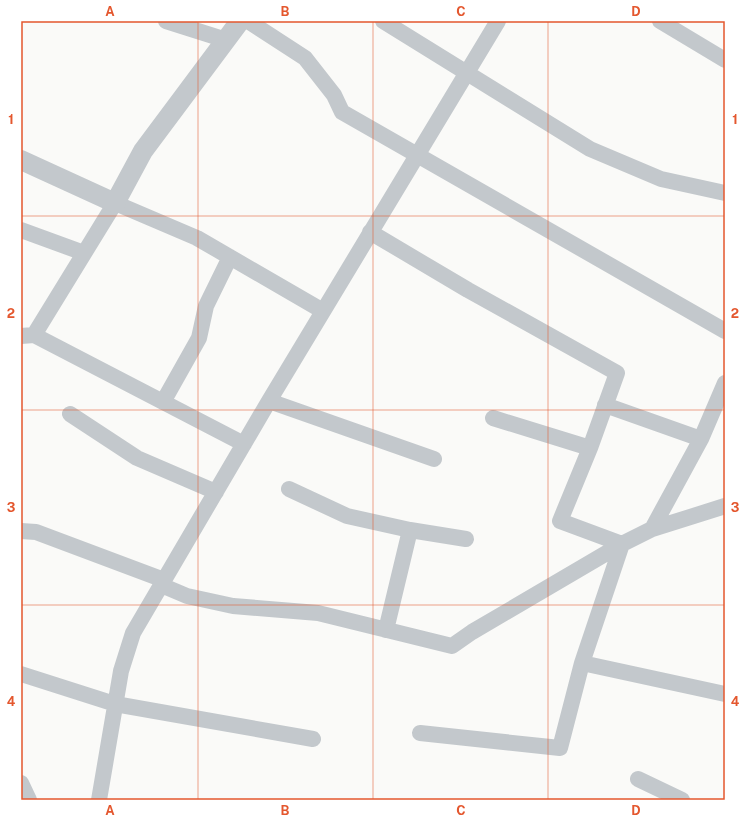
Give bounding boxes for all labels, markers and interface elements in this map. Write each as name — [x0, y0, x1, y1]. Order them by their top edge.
text: A — [105, 4, 115, 19]
text: B — [281, 4, 290, 19]
text: C — [456, 4, 466, 19]
text: D — [631, 4, 641, 19]
text: 1 — [8, 112, 14, 127]
text: 1 — [732, 112, 738, 127]
text: 2 — [7, 306, 15, 321]
text: 2 — [731, 306, 739, 321]
text: 3 — [7, 500, 16, 515]
text: 3 — [731, 500, 740, 515]
text: 4 — [7, 694, 16, 709]
text: 4 — [731, 694, 740, 709]
text: A — [105, 803, 115, 818]
text: B — [281, 803, 290, 818]
text: C — [456, 803, 466, 818]
text: D — [631, 803, 641, 818]

